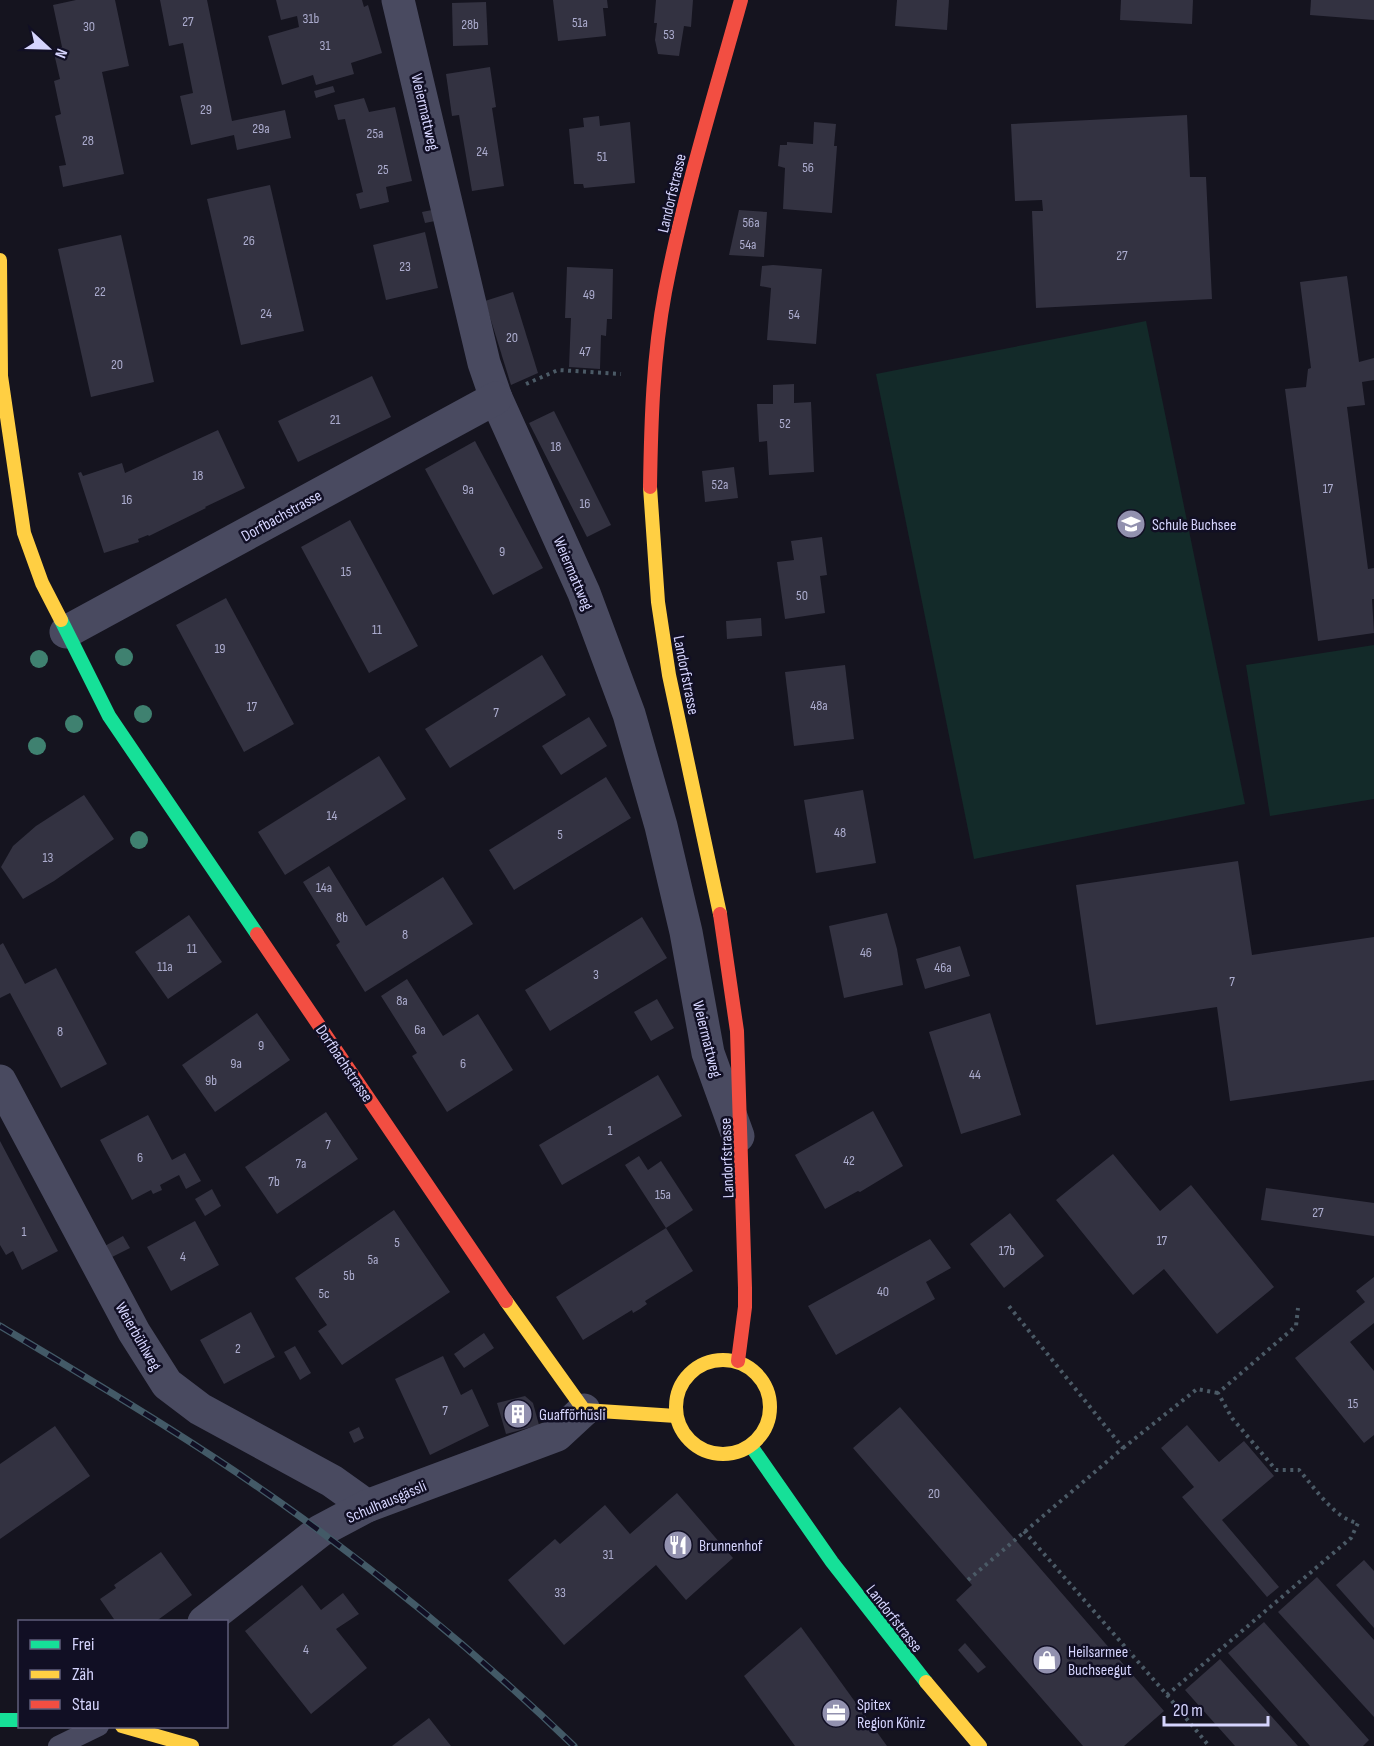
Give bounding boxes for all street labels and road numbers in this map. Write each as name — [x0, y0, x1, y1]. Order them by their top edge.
street label: Weiermattweg — [406, 72, 443, 153]
street label: Landorfstrasse — [654, 152, 691, 235]
street label: Dorfbachstrasse — [238, 486, 325, 546]
street label: Weiermattweg — [549, 534, 597, 613]
street label: Landorfstrasse — [669, 634, 703, 717]
street label: Weiermattweg — [688, 999, 725, 1080]
street label: Dorfbachstrasse — [311, 1022, 376, 1106]
street label: Landorfstrasse — [717, 1117, 738, 1199]
street label: Weierbühlweg — [111, 1299, 165, 1374]
street label: Schulhausgässli — [344, 1477, 429, 1528]
street label: Landorfstrasse — [862, 1581, 926, 1656]

